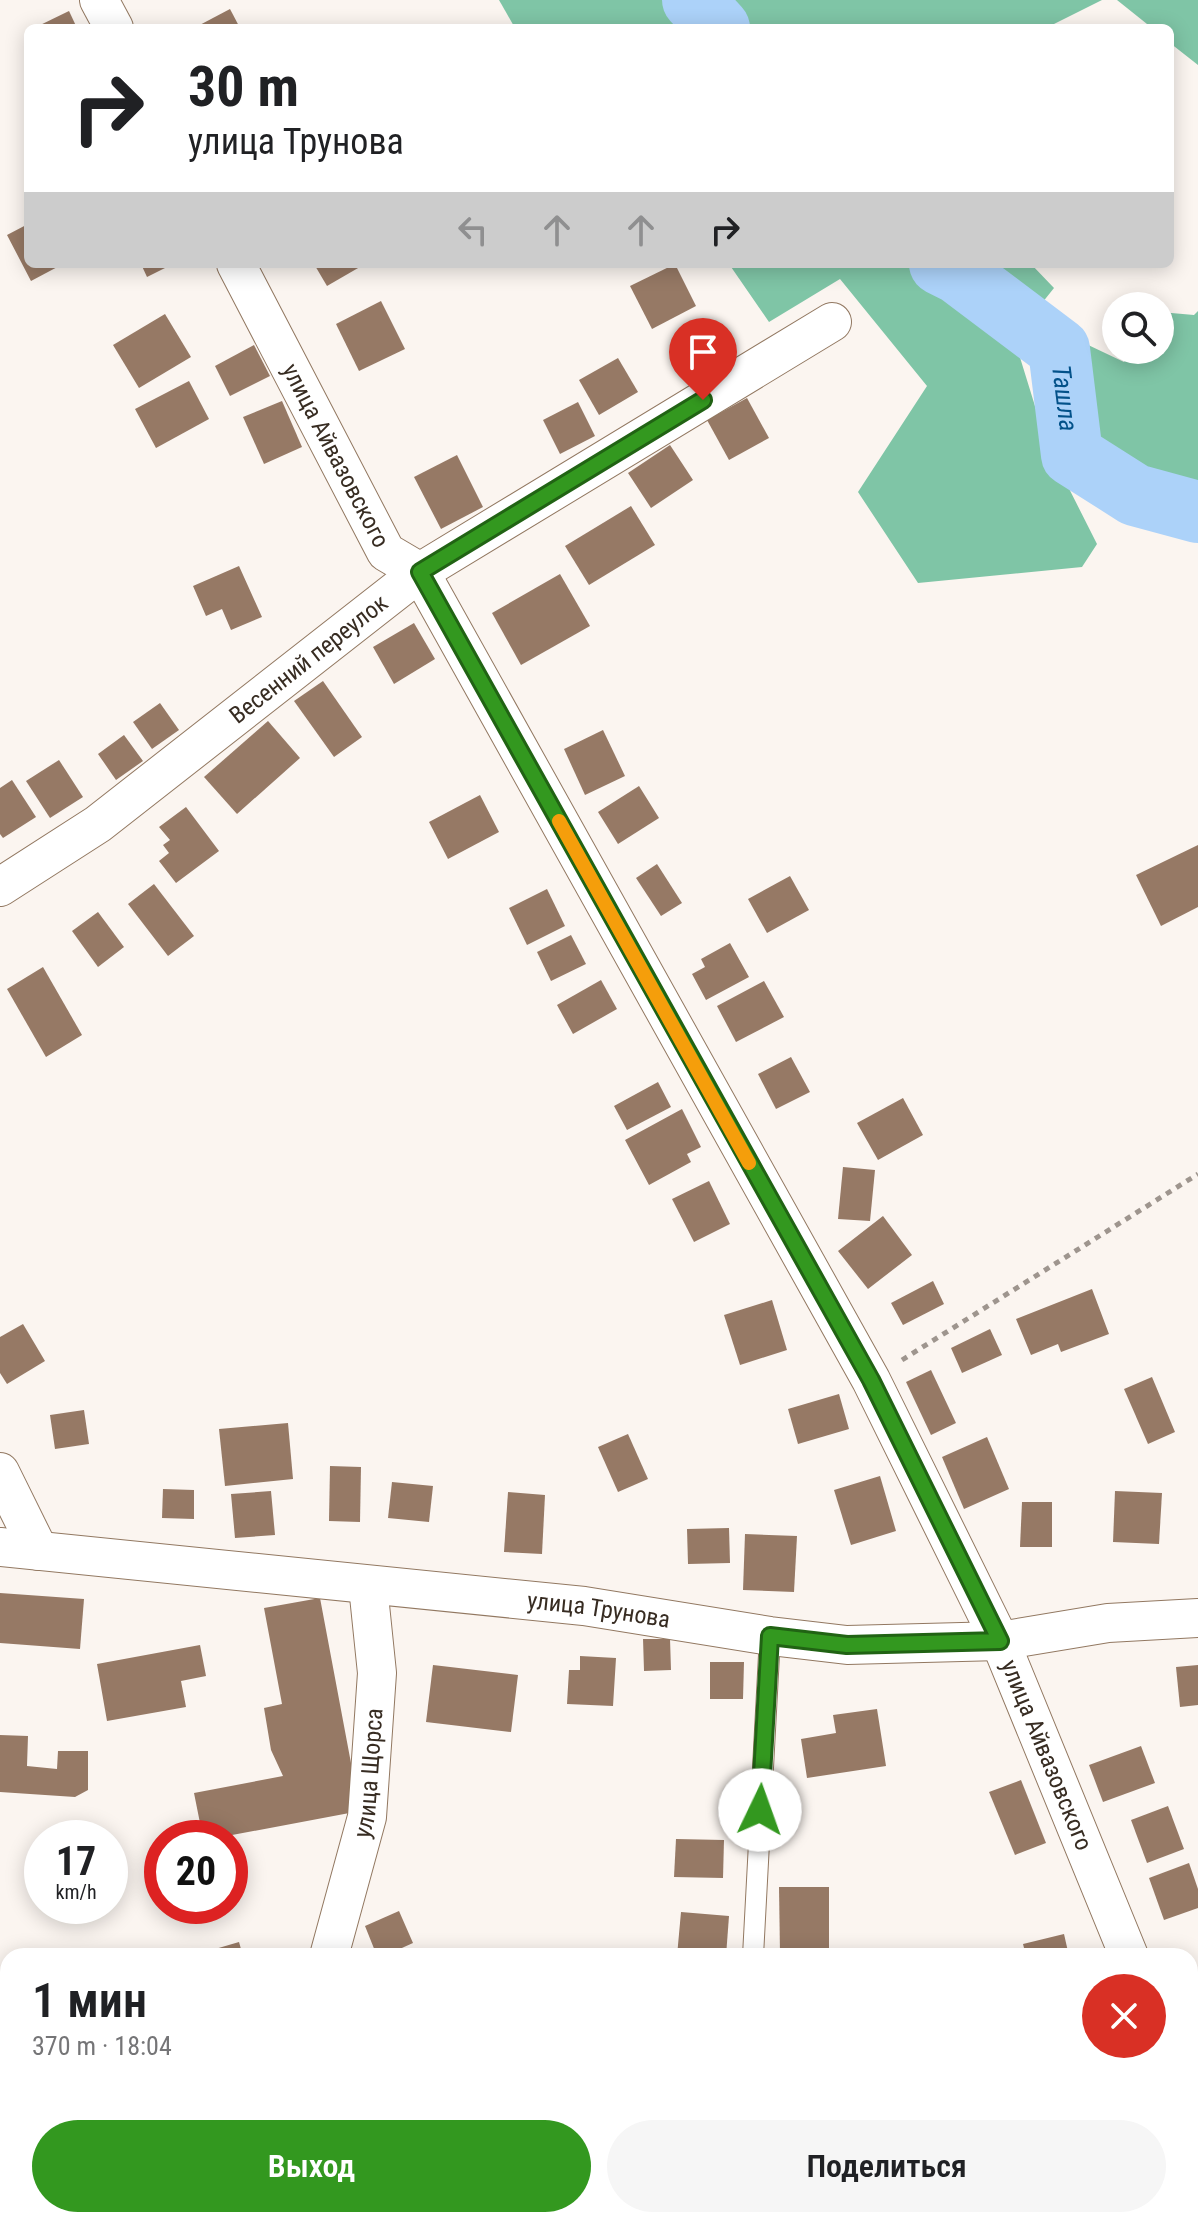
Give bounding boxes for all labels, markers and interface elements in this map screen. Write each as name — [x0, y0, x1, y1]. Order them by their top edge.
text: 30 m — [188, 54, 299, 120]
icon: right — [56, 56, 160, 160]
text: улица Трунова — [188, 121, 404, 163]
icon: left — [451, 208, 495, 252]
icon: ahead — [535, 208, 579, 252]
icon: ahead — [619, 208, 663, 252]
icon: right — [703, 208, 747, 252]
map controls — [1102, 292, 1174, 364]
button: search — [1102, 292, 1174, 364]
pin — [669, 318, 737, 400]
icon: arrive — [681, 330, 725, 374]
street label: улица Айвазовского — [276, 359, 395, 552]
water label: Ташла — [1046, 363, 1084, 433]
street label: Весенний переулок — [224, 588, 394, 730]
street label: улица Трунова — [526, 1586, 672, 1634]
street label: улица Айвазовского — [995, 1656, 1098, 1855]
street label: улица Щорса — [348, 1707, 389, 1841]
position arrow — [718, 1768, 802, 1852]
speed limit sign: 20 — [144, 1820, 248, 1924]
text: 17 — [56, 1838, 96, 1885]
text: km/h — [55, 1880, 97, 1904]
text: 1 мин — [32, 1972, 147, 2029]
button: close — [1082, 1974, 1166, 2058]
text: 370 m · 18:04 — [32, 2031, 172, 2061]
button: Выход — [32, 2120, 591, 2212]
button: Поделиться — [607, 2120, 1166, 2212]

